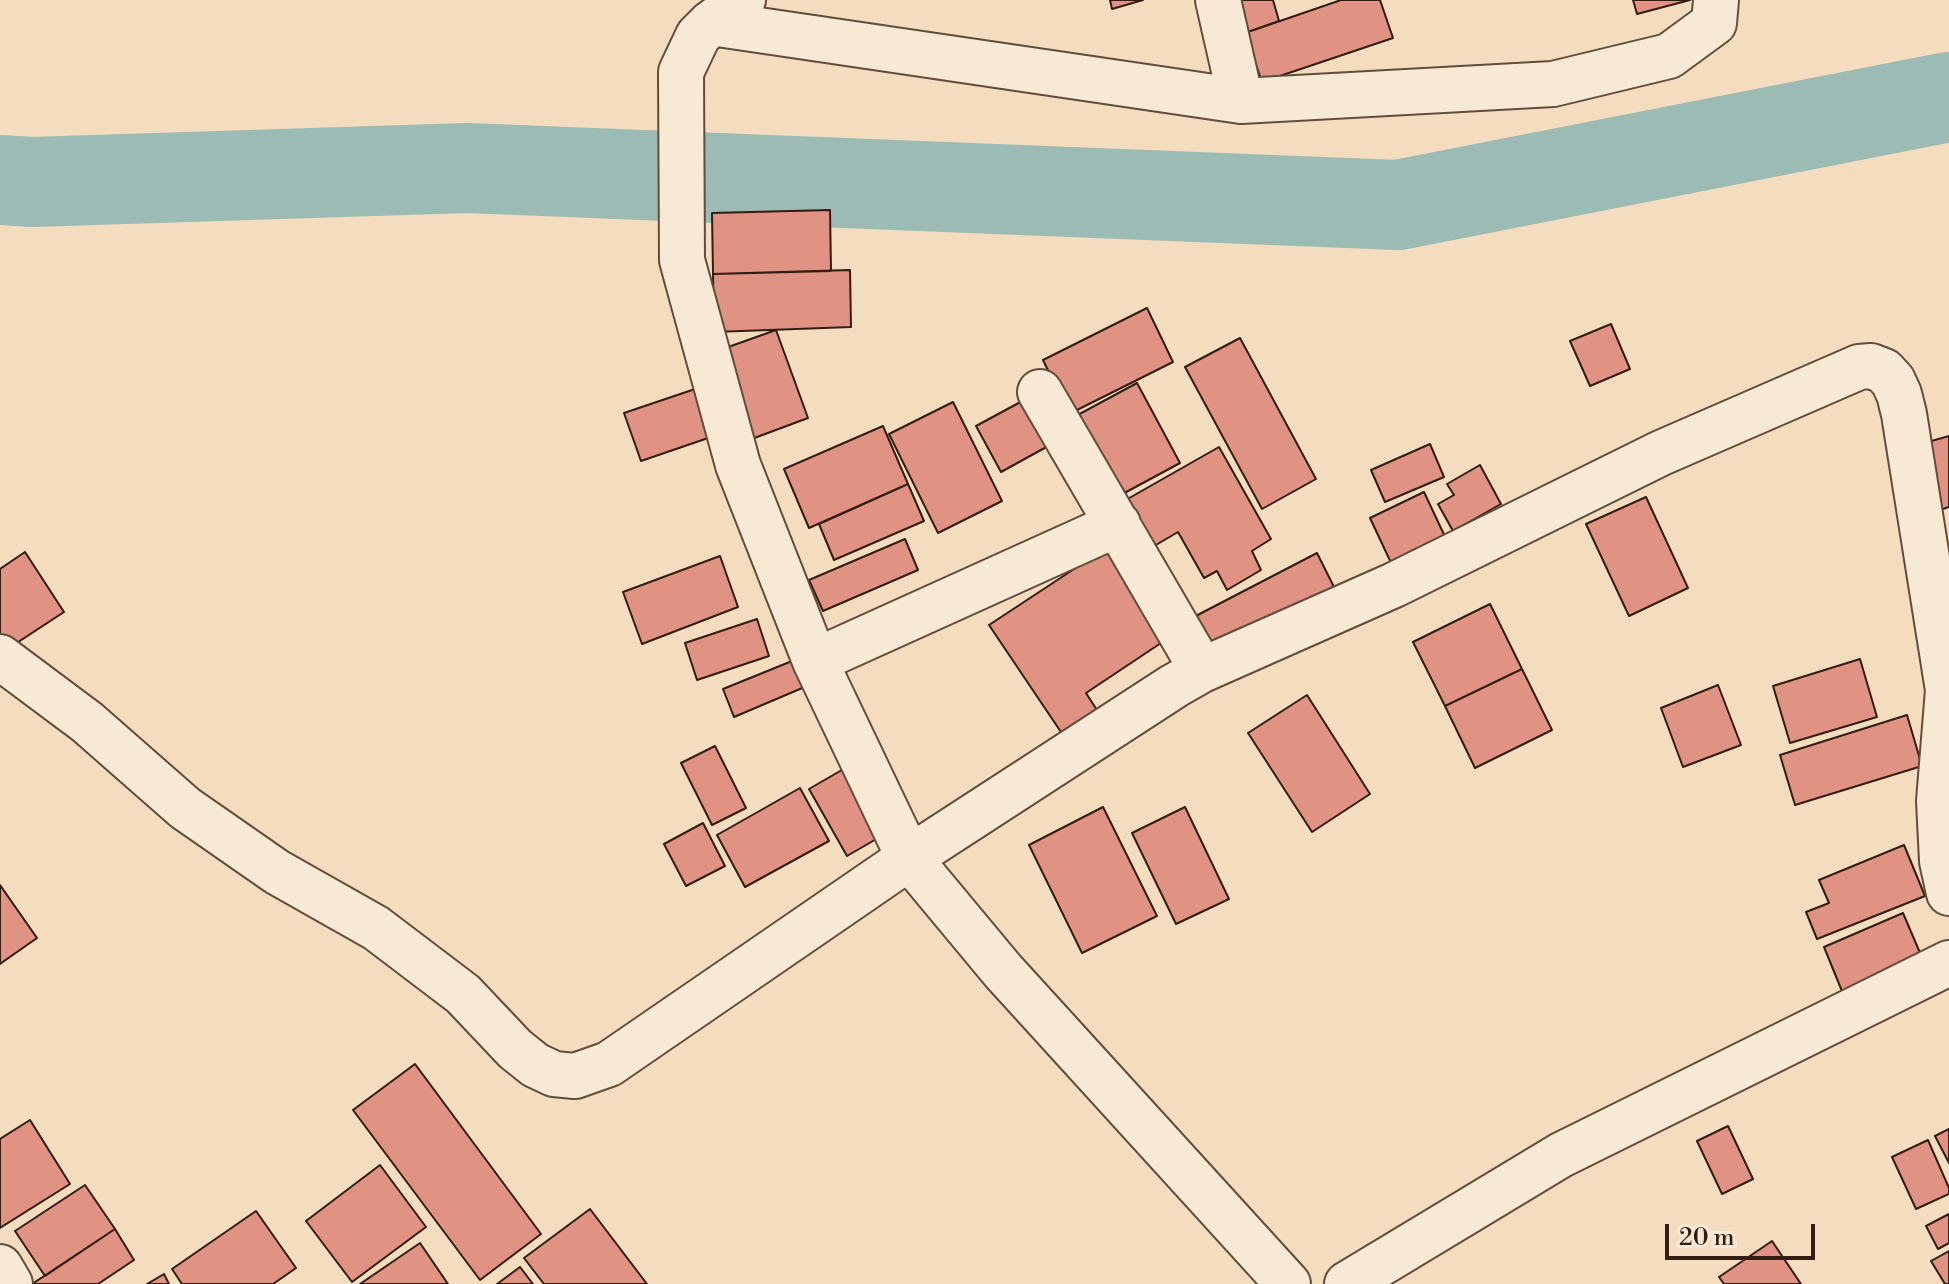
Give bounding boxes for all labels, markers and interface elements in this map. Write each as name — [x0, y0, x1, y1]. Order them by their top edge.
scale bar — [1669, 1208, 1819, 1258]
text: 20 m — [1679, 1223, 1735, 1253]

